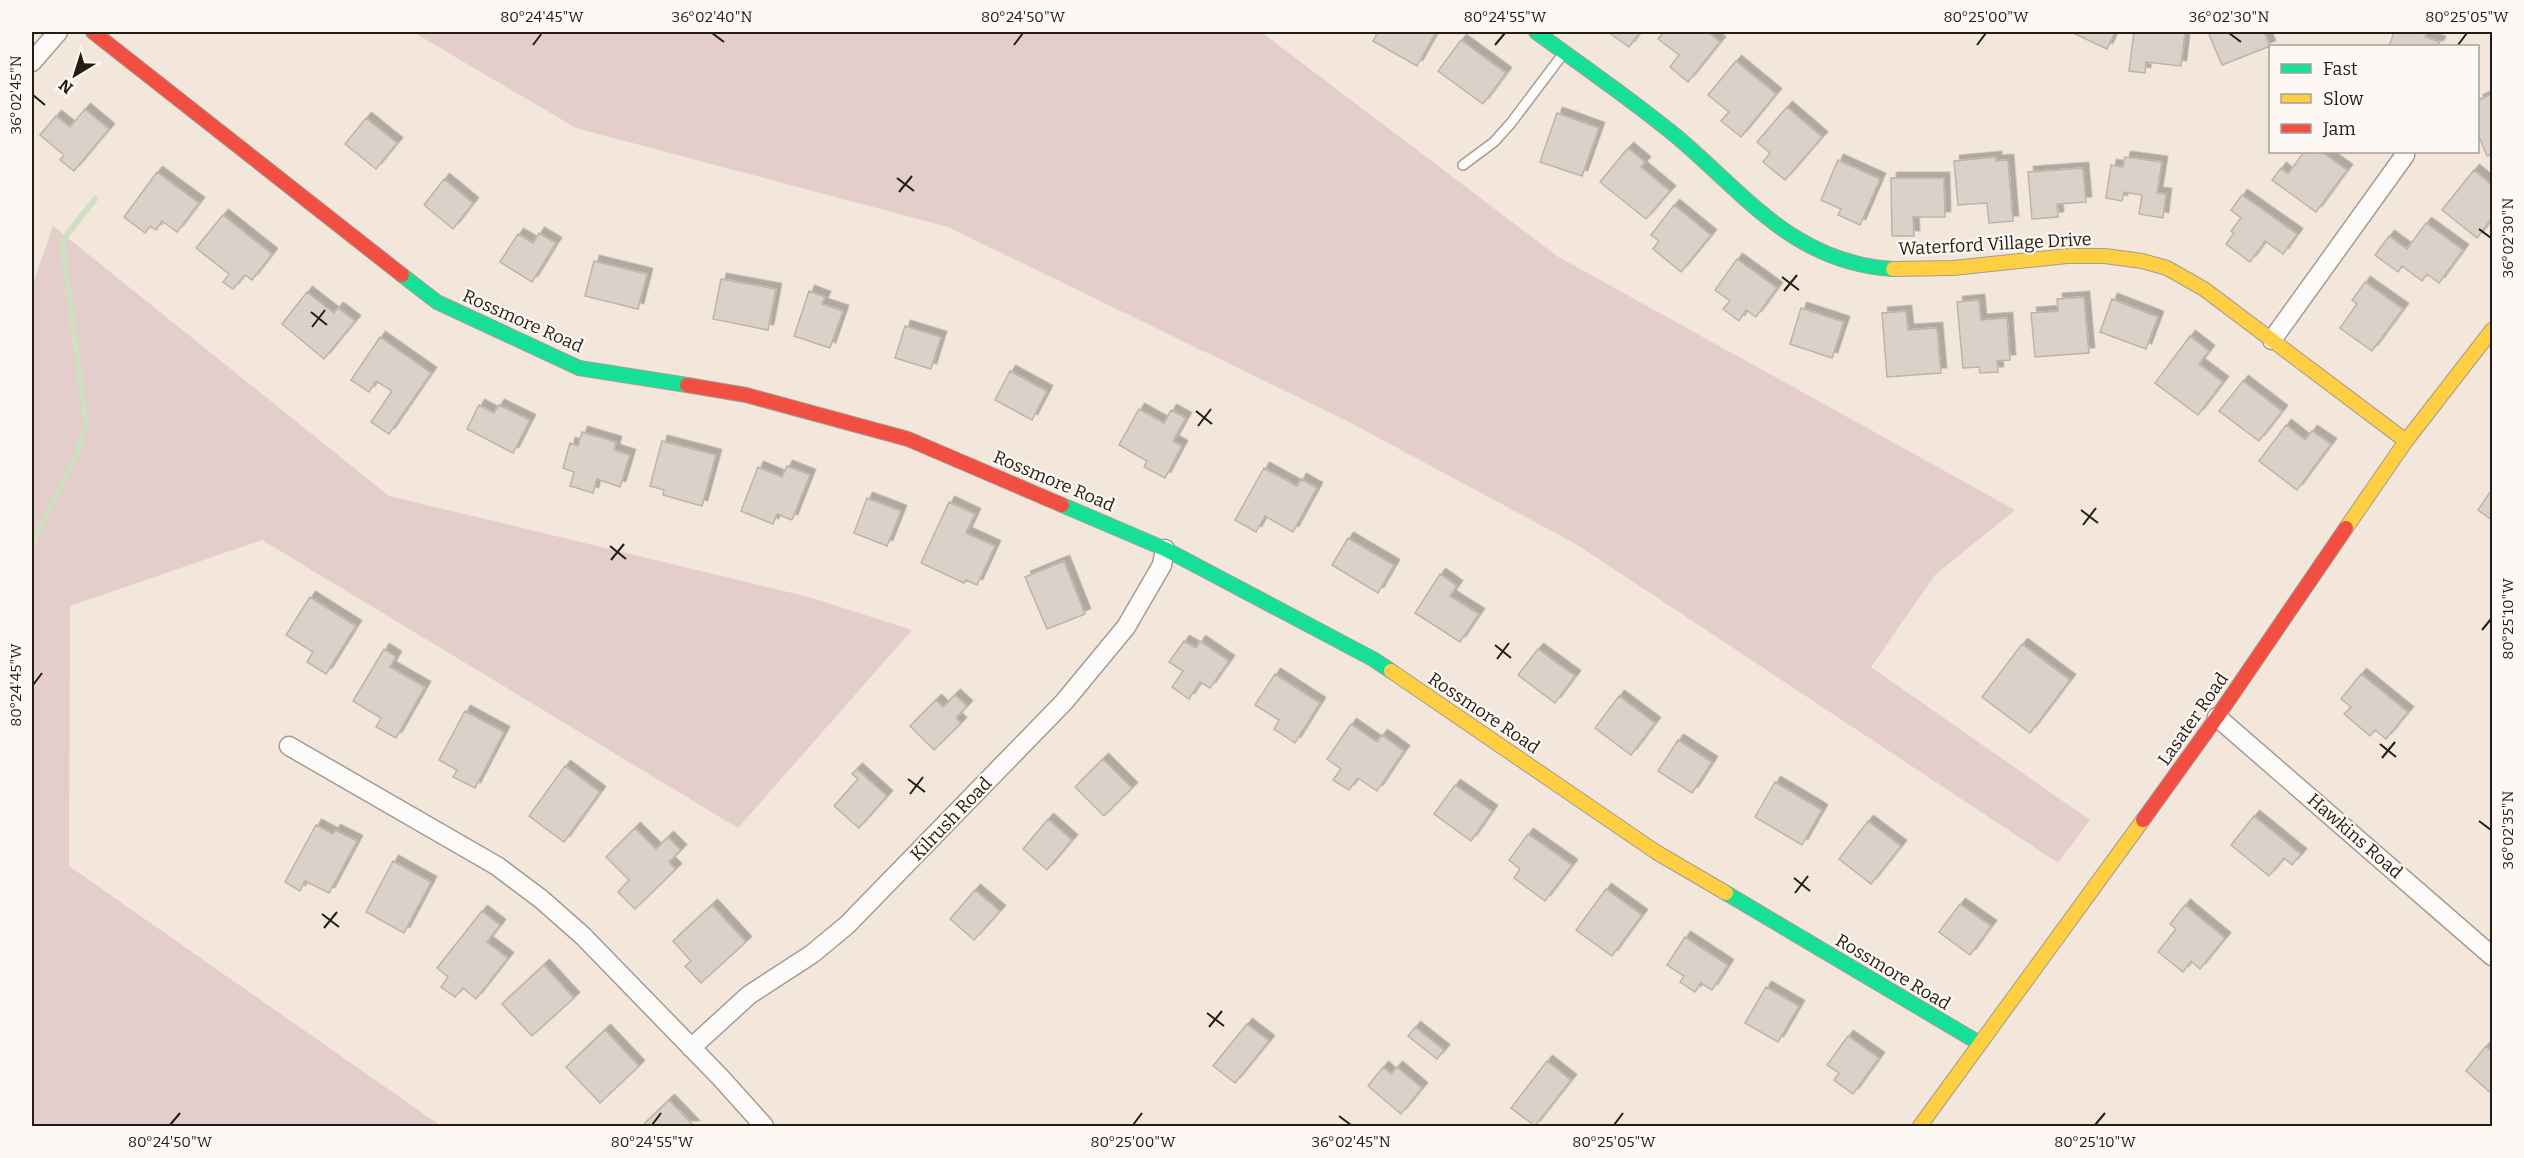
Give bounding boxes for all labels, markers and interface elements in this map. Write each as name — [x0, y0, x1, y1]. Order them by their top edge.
text: 80°24'45"W — [500, 8, 584, 26]
text: 36°02'40"N — [672, 8, 753, 26]
text: 80°24'50"W — [981, 8, 1066, 26]
text: 80°24'55"W — [1464, 8, 1547, 26]
text: 80°25'00"W — [1943, 8, 2029, 26]
text: 36°02'30"N — [2189, 8, 2269, 26]
text: 80°25'05"W — [2425, 8, 2509, 26]
north arrow — [45, 45, 105, 105]
legend — [2269, 45, 2479, 153]
text: 36°02'45"N — [7, 55, 25, 135]
text: Fast — [2323, 58, 2358, 80]
text: N — [55, 75, 77, 98]
text: Slow — [2323, 88, 2364, 110]
text: Jam — [2322, 118, 2356, 140]
text: 36°02'30"N — [2499, 198, 2517, 278]
street label: Waterford Village Drive — [1898, 228, 2092, 260]
street label: Rossmore Road — [459, 285, 587, 358]
street label: Rossmore Road — [990, 446, 1118, 517]
text: 80°25'10"W — [2499, 578, 2517, 660]
text: 80°24'45"W — [7, 643, 25, 727]
street label: Rossmore Road — [1424, 668, 1544, 759]
street label: Lasater Road — [2153, 668, 2233, 770]
street label: Kilrush Road — [906, 772, 997, 865]
street label: Hawkins Road — [2303, 789, 2407, 883]
text: 36°02'35"N — [2499, 790, 2517, 870]
street label: Rossmore Road — [1832, 929, 1955, 1015]
text: 80°24'50"W — [128, 1133, 213, 1151]
text: 80°24'55"W — [611, 1133, 694, 1151]
text: 80°25'00"W — [1090, 1133, 1176, 1151]
text: 36°02'45"N — [1311, 1133, 1391, 1151]
text: 80°25'05"W — [1572, 1133, 1656, 1151]
text: 80°25'10"W — [2054, 1133, 2136, 1151]

